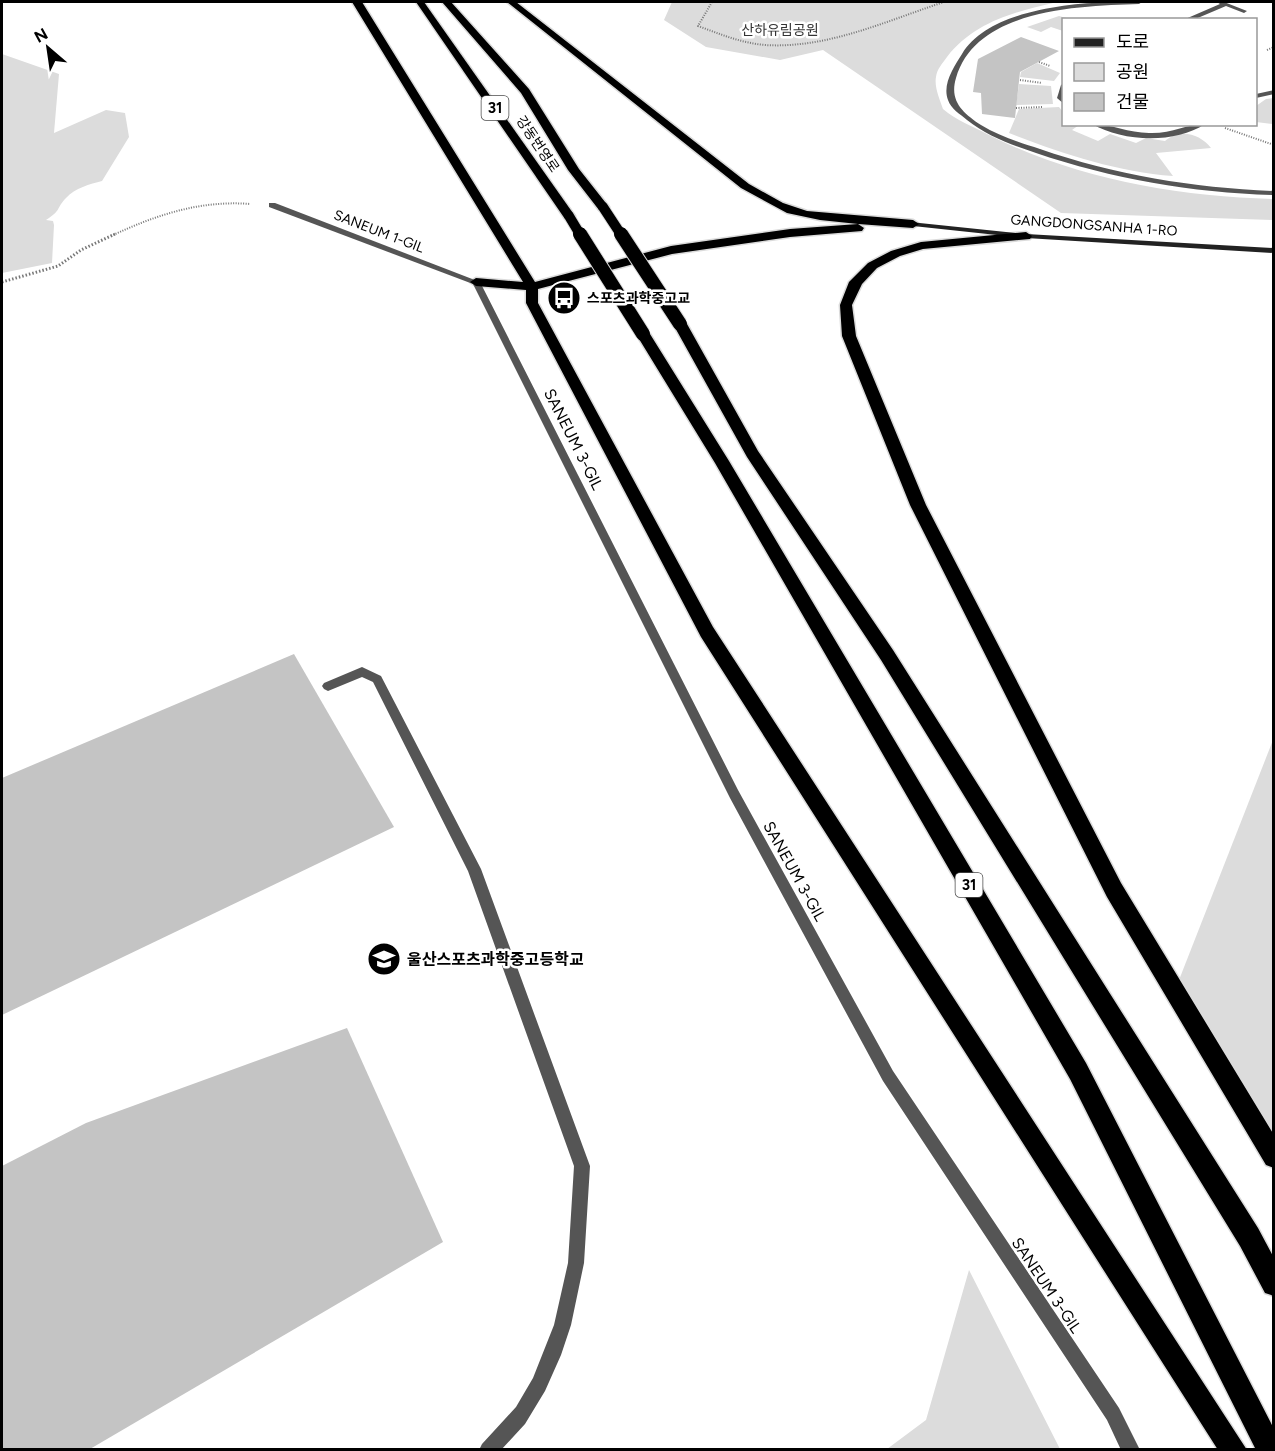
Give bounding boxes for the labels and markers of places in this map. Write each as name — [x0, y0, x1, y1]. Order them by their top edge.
bus stop icon: 스포츠과학중고교 — [546, 280, 582, 316]
place label: 스포츠과학중고교 — [587, 290, 690, 307]
school or university icon: 울산스포츠과학중고등학교 — [366, 941, 402, 977]
place label: 울산스포츠과학중고등학교 — [407, 950, 584, 969]

